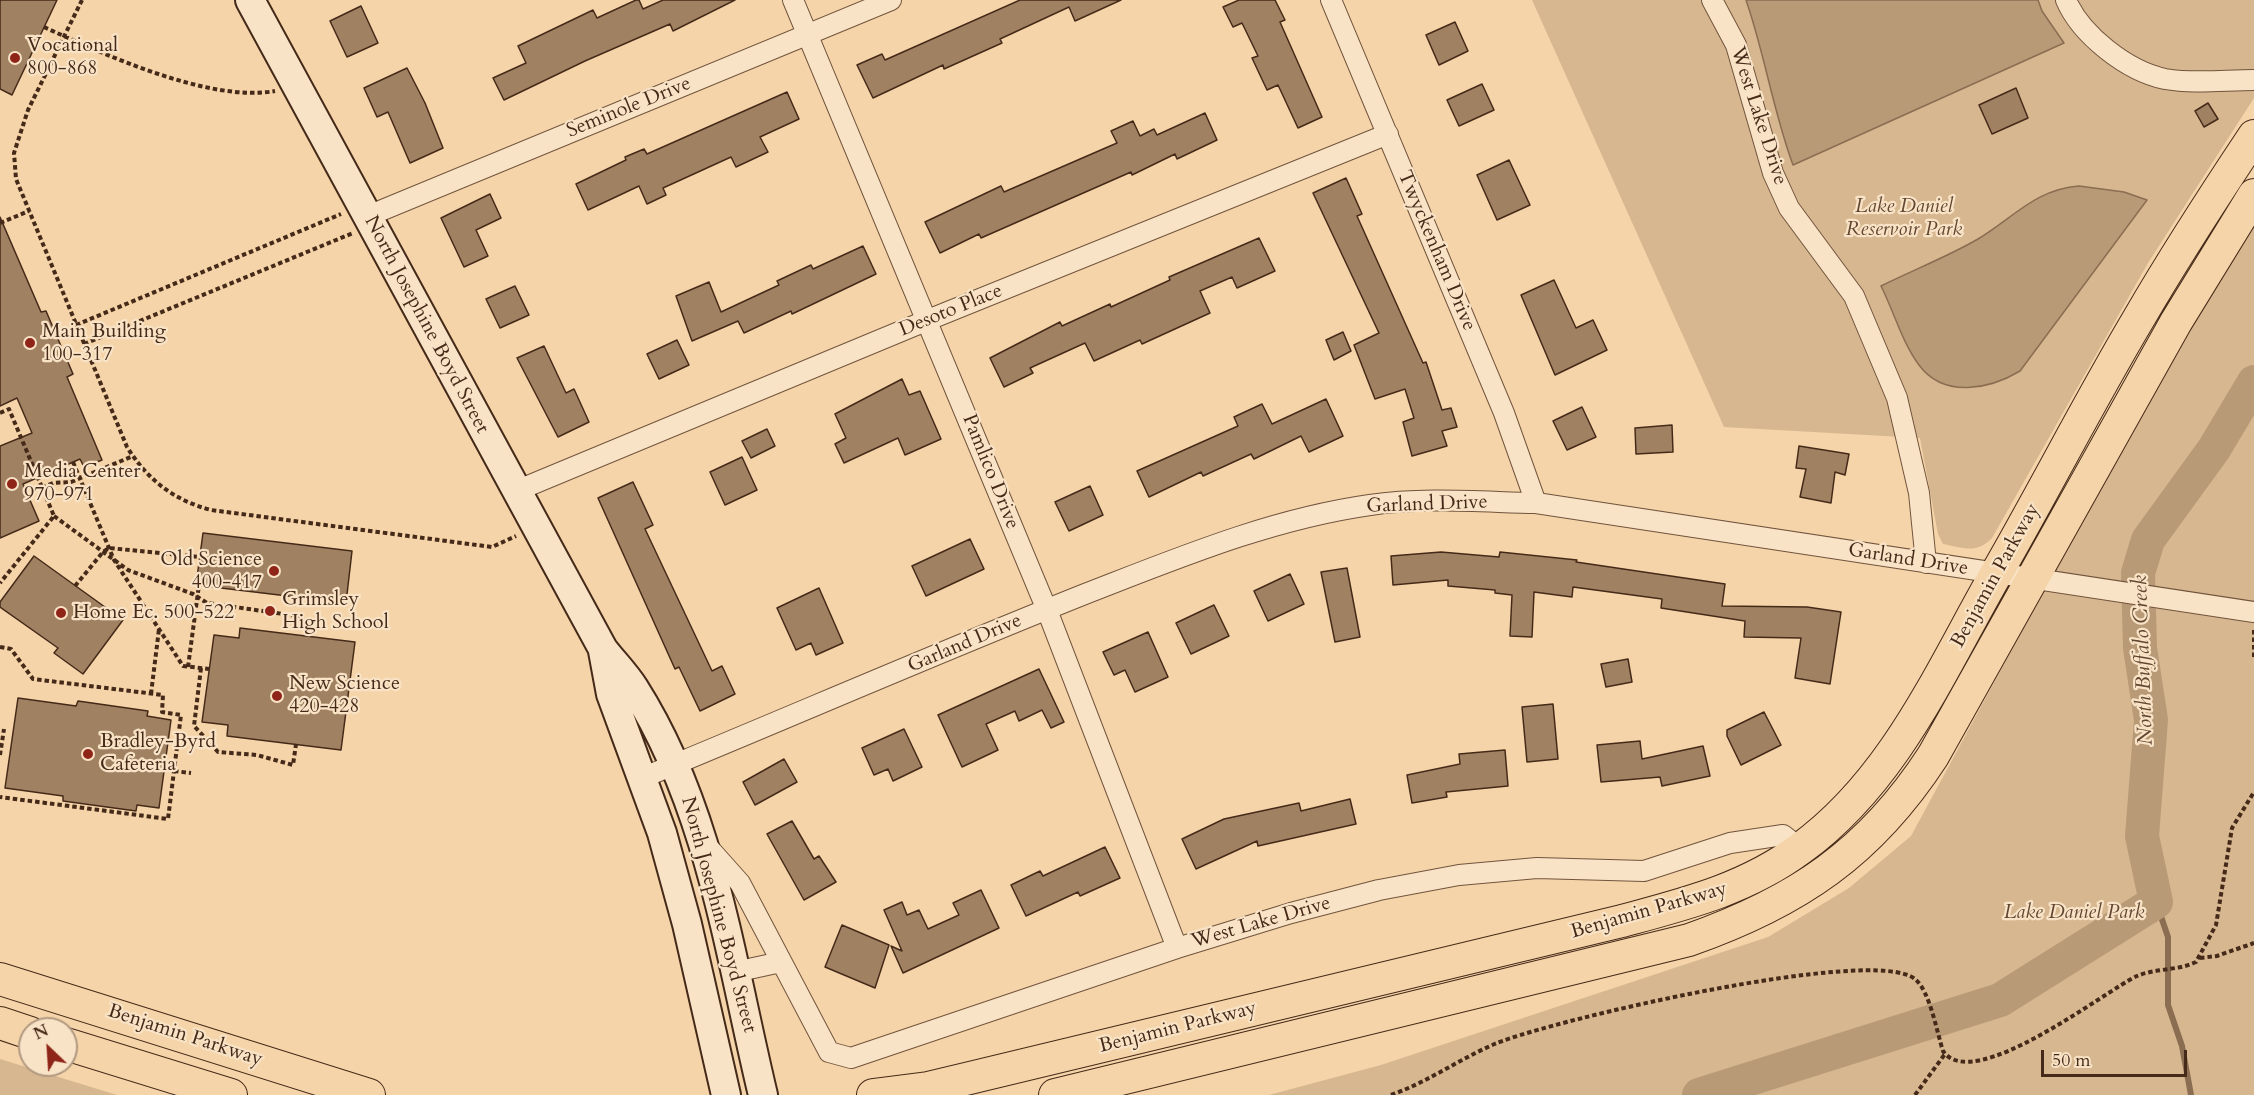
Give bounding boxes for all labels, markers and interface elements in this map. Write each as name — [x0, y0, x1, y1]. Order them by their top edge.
place label: Vocational 800-868 — [27, 34, 118, 81]
street label: West Lake Drive — [1724, 44, 1792, 188]
marker: Vocational 800-868 — [8, 51, 22, 65]
street label: Seminole Drive — [563, 72, 695, 144]
street label: Twyckenham Drive — [1391, 167, 1481, 335]
park label: Lake Daniel Reservoir Park — [1846, 195, 1962, 242]
street label: North Josephine Boyd Street — [358, 212, 494, 438]
street label: Desoto Place — [896, 279, 1006, 343]
place label: Main Building 100-317 — [42, 320, 166, 367]
marker: Main Building 100-317 — [23, 336, 37, 350]
street label: Pamlico Drive — [956, 411, 1024, 533]
place label: Media Center 970-971 — [24, 460, 141, 507]
marker: Media Center 970-971 — [5, 477, 19, 491]
street label: Garland Drive — [1366, 491, 1488, 519]
street label: Benjamin Parkway — [1946, 500, 2046, 652]
street label: Garland Drive — [1846, 539, 1970, 581]
place label: Old Science 400-417 — [160, 548, 262, 595]
marker: Old Science 400-417 — [267, 564, 281, 578]
water label: North Buffalo Creek — [2128, 574, 2160, 746]
place label: Grimsley High School — [282, 588, 389, 635]
place label: Home Ec. 500-522 — [73, 601, 234, 625]
marker: Grimsley High School — [263, 604, 277, 618]
marker: Home Ec. 500-522 — [54, 606, 68, 620]
street label: Garland Drive — [905, 609, 1025, 679]
place label: New Science 420-428 — [289, 672, 400, 719]
marker: New Science 420-428 — [270, 689, 284, 703]
place label: Bradley-Byrd Cafeteria — [100, 730, 216, 777]
marker: Bradley-Byrd Cafeteria — [81, 747, 95, 761]
street label: North Josephine Boyd Street — [675, 794, 761, 1036]
street label: Benjamin Parkway — [1568, 877, 1730, 945]
street label: West Lake Drive — [1189, 892, 1333, 954]
park label: Lake Daniel Park — [2004, 901, 2144, 925]
street label: Benjamin Parkway — [1097, 997, 1259, 1059]
street label: Benjamin Parkway — [105, 1000, 265, 1072]
north arrow — [18, 1017, 78, 1077]
text: N — [30, 1020, 52, 1045]
scale bar — [2044, 1038, 2190, 1076]
text: 50 m — [2052, 1048, 2091, 1073]

